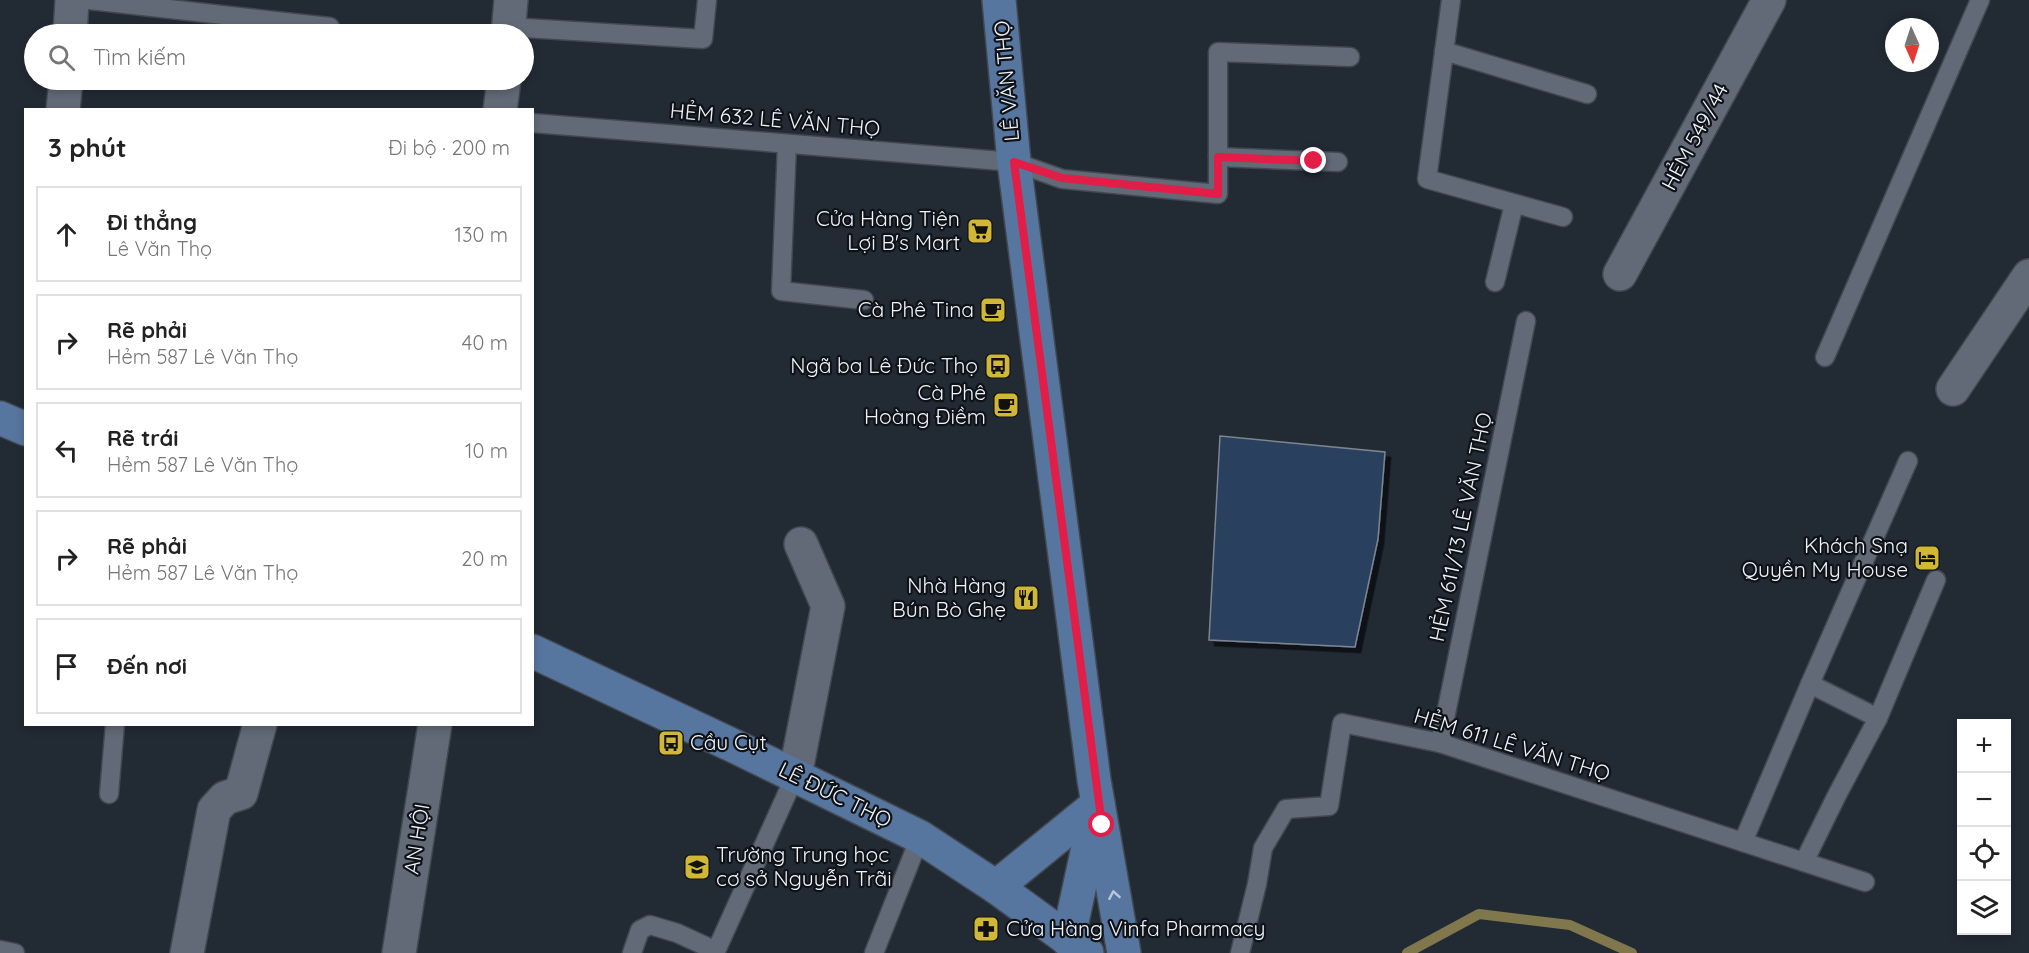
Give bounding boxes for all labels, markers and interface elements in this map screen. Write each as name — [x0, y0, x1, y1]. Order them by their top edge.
north arrow — [1885, 18, 1939, 72]
street label: LÊ VĂN THỌ — [988, 20, 1024, 143]
search box — [24, 24, 534, 90]
icon: search — [45, 41, 78, 74]
text: Tìm kiếm — [93, 43, 186, 71]
street label: HẺM 549/44 — [1655, 79, 1733, 194]
street label: HẺM 632 LÊ VĂN THỌ — [669, 97, 881, 141]
text: 3 phút — [48, 131, 127, 164]
text: Đi bộ · 200 m — [388, 135, 510, 160]
route end — [1300, 147, 1326, 173]
place label: Cửa Hàng Tiện Lợi B's Mart — [816, 205, 960, 255]
text: Đi thẳng — [107, 208, 197, 236]
supermarket icon: Cửa Hàng Tiện Lợi B's Mart — [965, 216, 995, 246]
icon: ahead — [50, 218, 83, 251]
text: 130 m — [455, 222, 508, 247]
text: Lê Văn Thọ — [107, 236, 212, 261]
cafe icon: Cà Phê Tina — [978, 295, 1008, 325]
place label: Cà Phê Tina — [858, 296, 974, 322]
text: Rẽ phải — [107, 316, 187, 344]
icon: right — [50, 326, 83, 359]
text: 40 m — [462, 330, 508, 355]
text: Hẻm 587 Lê Văn Thọ — [107, 344, 298, 369]
bus stop icon: Ngã ba Lê Đức Thọ — [983, 351, 1013, 381]
place label: Ngã ba Lê Đức Thọ — [790, 352, 978, 378]
place label: Cà Phê Hoàng Điềm — [864, 379, 986, 429]
cafe icon: Cà Phê Hoàng Điềm — [991, 390, 1021, 420]
street label: HẺM 611/13 LÊ VĂN THỌ — [1423, 410, 1497, 644]
text: Rẽ trái — [107, 424, 178, 452]
icon: left — [50, 434, 83, 467]
text: 10 m — [465, 438, 508, 463]
text: Hẻm 587 Lê Văn Thọ — [107, 452, 298, 477]
text: Rẽ phải — [107, 532, 187, 560]
place label: Khách Snạ Quyền My House — [1742, 532, 1908, 582]
icon: right — [50, 542, 83, 575]
hotel icon: Khách Snạ Quyền My House — [1912, 543, 1942, 573]
text: 20 m — [461, 546, 508, 571]
text: Hẻm 587 Lê Văn Thọ — [107, 560, 298, 585]
place label: Nhà Hàng Bún Bò Ghẹ — [892, 572, 1006, 622]
restaurant icon: Nhà Hàng Bún Bò Ghẹ — [1011, 583, 1041, 613]
icon: arrive — [50, 650, 83, 683]
text: Đến nơi — [107, 652, 187, 680]
street label: HẺM 611 LÊ VĂN THỌ — [1411, 702, 1614, 786]
map controls — [1957, 719, 2011, 935]
button: + — [1957, 719, 2011, 773]
bus stop icon: Cầu Cụt — [656, 728, 686, 758]
place label: Cầu Cụt — [690, 729, 767, 755]
street label: LÊ ĐỨC THỌ — [775, 756, 896, 833]
button: − — [1957, 773, 2011, 827]
street label: AN HỘI — [398, 802, 434, 876]
route start — [1088, 811, 1114, 837]
button: locate — [1957, 827, 2011, 881]
place label: Trường Trung học cơ sở Nguyễn Trãi — [716, 841, 892, 891]
school or university icon: Trường Trung học cơ sở Nguyễn Trãi — [682, 852, 712, 882]
button: layers — [1957, 881, 2011, 935]
one-way arrow — [1108, 891, 1121, 901]
pharmacy icon: Cửa Hàng Vinfa Pharmacy — [971, 914, 1001, 944]
place label: Cửa Hàng Vinfa Pharmacy — [1006, 915, 1266, 941]

